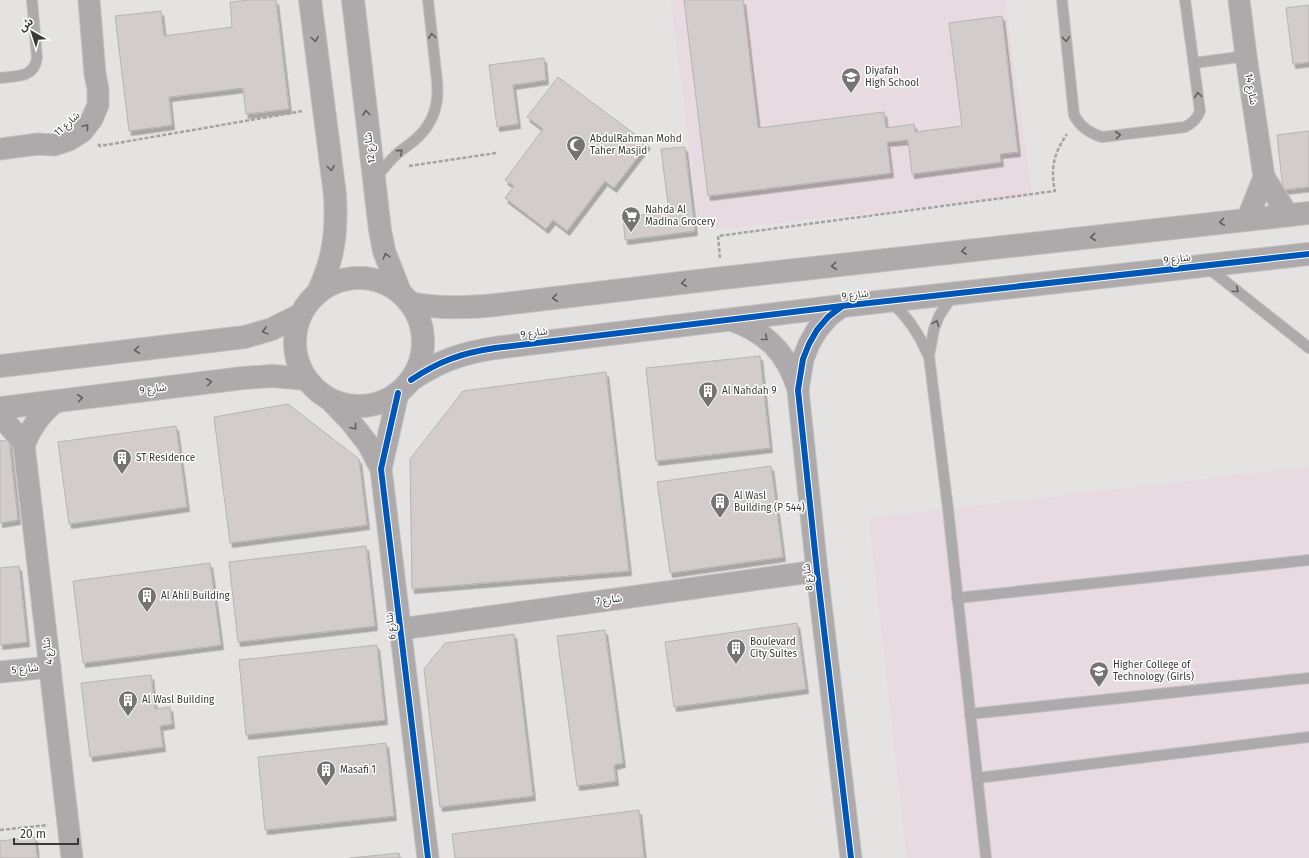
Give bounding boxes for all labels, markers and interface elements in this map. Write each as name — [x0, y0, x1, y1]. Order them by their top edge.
north arrow — [12, 12, 52, 52]
text: ش — [16, 15, 36, 34]
one-way arrow — [428, 33, 437, 39]
one-way arrow — [310, 36, 319, 42]
one-way arrow — [1061, 36, 1070, 42]
place label: Diyafah High School — [865, 65, 919, 89]
school or university icon: Diyafah High School — [840, 66, 862, 94]
street label: شارع 14 — [1242, 72, 1259, 106]
one-way arrow — [1194, 92, 1203, 98]
street label: شارع 11 — [52, 109, 83, 139]
one-way arrow — [362, 110, 371, 116]
one-way arrow — [81, 125, 88, 132]
street label: شارع 12 — [362, 131, 379, 164]
one-way arrow — [1115, 131, 1121, 140]
place label: AbdulRahman Mohd Taher Masjid — [590, 133, 682, 157]
mosque icon: AbdulRahman Mohd Taher Masjid — [565, 134, 587, 162]
one-way arrow — [395, 149, 403, 156]
one-way arrow — [327, 165, 336, 171]
place label: Nahda Al Madina Grocery — [645, 204, 716, 228]
supermarket icon: Nahda Al Madina Grocery — [620, 205, 642, 233]
one-way arrow — [1219, 218, 1225, 227]
one-way arrow — [1090, 232, 1096, 241]
one-way arrow — [960, 247, 967, 256]
one-way arrow — [382, 252, 391, 259]
street label: شارع 9 — [1163, 252, 1192, 267]
one-way arrow — [831, 261, 837, 270]
one-way arrow — [681, 278, 687, 287]
one-way arrow — [1232, 285, 1239, 292]
street label: شارع 9 — [841, 288, 870, 303]
one-way arrow — [552, 293, 558, 302]
one-way arrow — [932, 319, 940, 326]
street label: شارع 9 — [520, 325, 549, 342]
one-way arrow — [262, 326, 269, 335]
one-way arrow — [760, 333, 768, 340]
one-way arrow — [134, 345, 140, 354]
one-way arrow — [206, 378, 212, 387]
building icon: Al Nahdah 9 — [697, 380, 719, 408]
street label: شارع 9 — [139, 381, 168, 398]
place label: Al Nahdah 9 — [722, 385, 777, 397]
one-way arrow — [77, 394, 83, 403]
one-way arrow — [350, 423, 357, 430]
building icon: ST Residence — [111, 447, 133, 475]
place label: ST Residence — [136, 452, 195, 464]
place label: Al Wasl Building (P 544) — [734, 490, 805, 514]
building icon: Al Wasl Building (P 544) — [709, 491, 731, 519]
street label: شارع 8 — [801, 562, 816, 591]
building icon: Al Ahli Building — [136, 585, 158, 613]
place label: Al Ahli Building — [161, 590, 231, 602]
street label: شارع 7 — [595, 592, 623, 609]
street label: شارع 6 — [383, 611, 400, 640]
street label: شارع 4 — [40, 636, 57, 665]
place label: Boulevard City Suites — [750, 636, 798, 660]
building icon: Boulevard City Suites — [725, 637, 747, 665]
place label: Higher College of Technology (Girls) — [1113, 659, 1194, 683]
school or university icon: Higher College of Technology (Girls) — [1088, 660, 1110, 688]
street label: شارع 5 — [11, 662, 39, 677]
building icon: Al Wasl Building — [117, 689, 139, 717]
place label: Al Wasl Building — [142, 694, 215, 706]
building icon: Masafi 1 — [315, 759, 337, 787]
place label: Masafi 1 — [340, 764, 376, 776]
scale bar — [14, 820, 78, 846]
text: 20 m — [20, 827, 46, 841]

